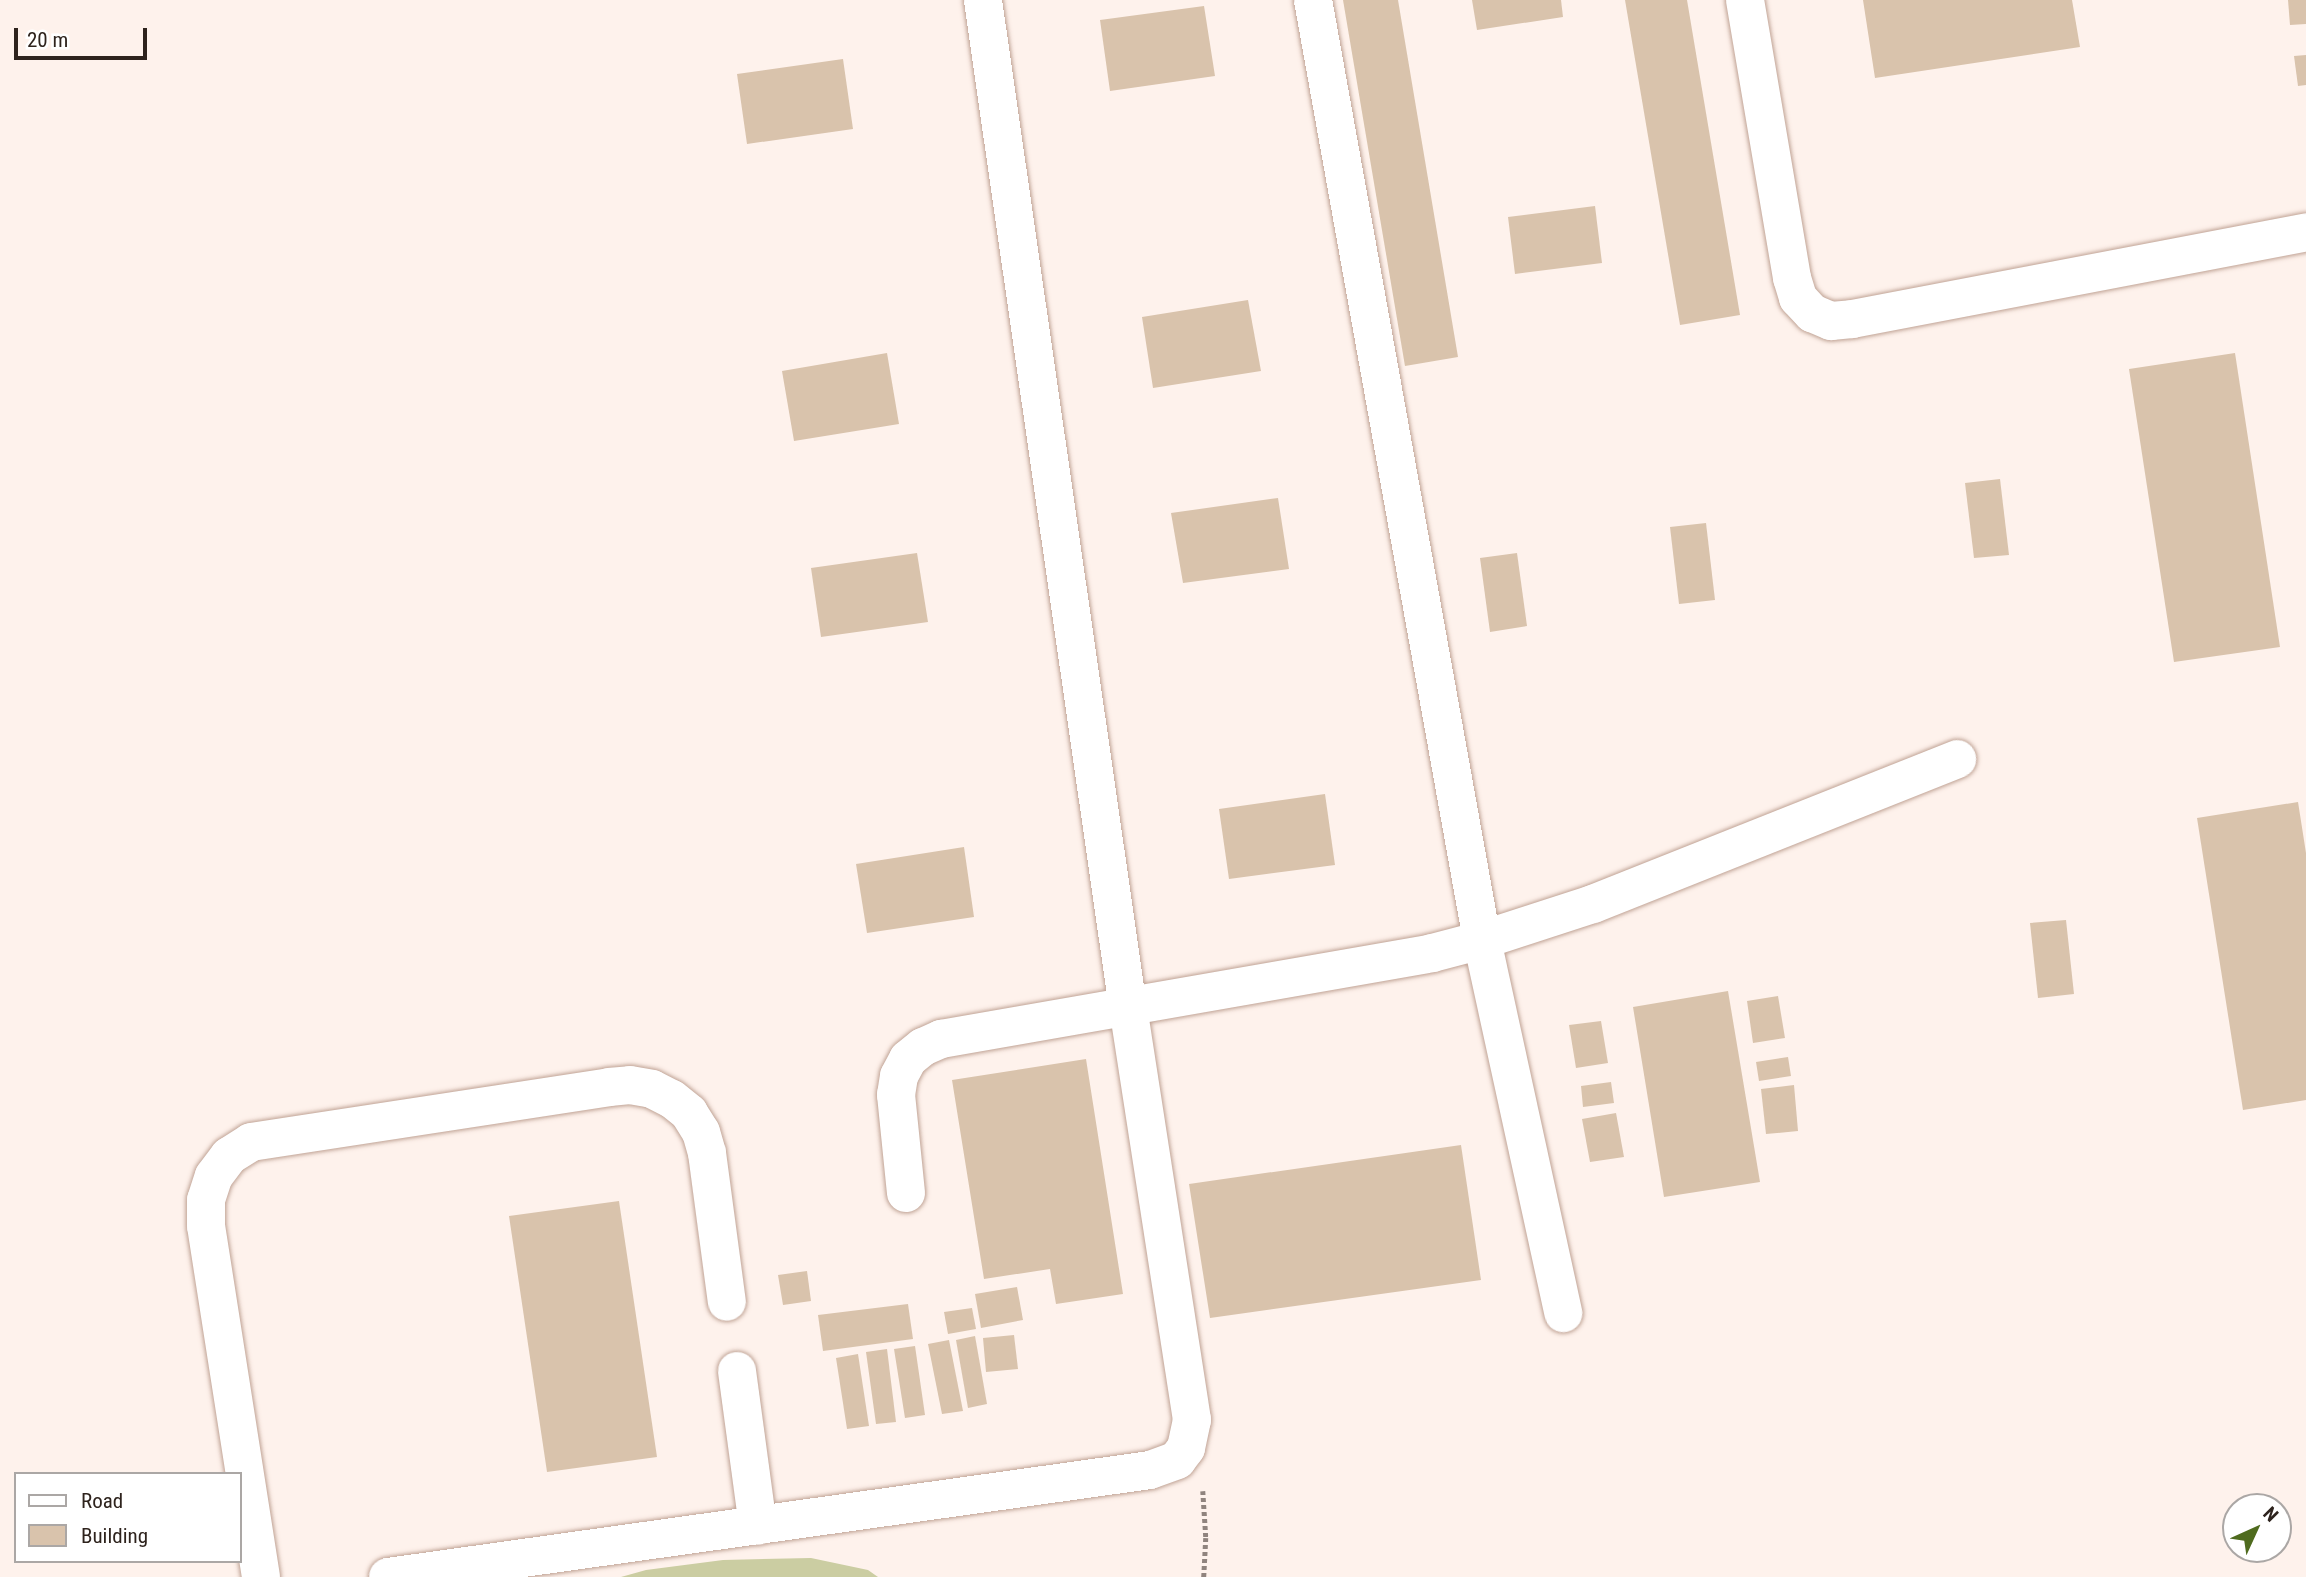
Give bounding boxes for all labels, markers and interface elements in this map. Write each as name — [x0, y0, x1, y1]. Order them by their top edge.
scale bar — [18, 14, 150, 58]
text: 20 m — [27, 28, 68, 52]
legend — [14, 1472, 242, 1563]
text: Road — [81, 1489, 123, 1513]
north arrow — [2222, 1493, 2292, 1563]
text: N — [2259, 1502, 2283, 1526]
text: Building — [81, 1524, 148, 1548]

